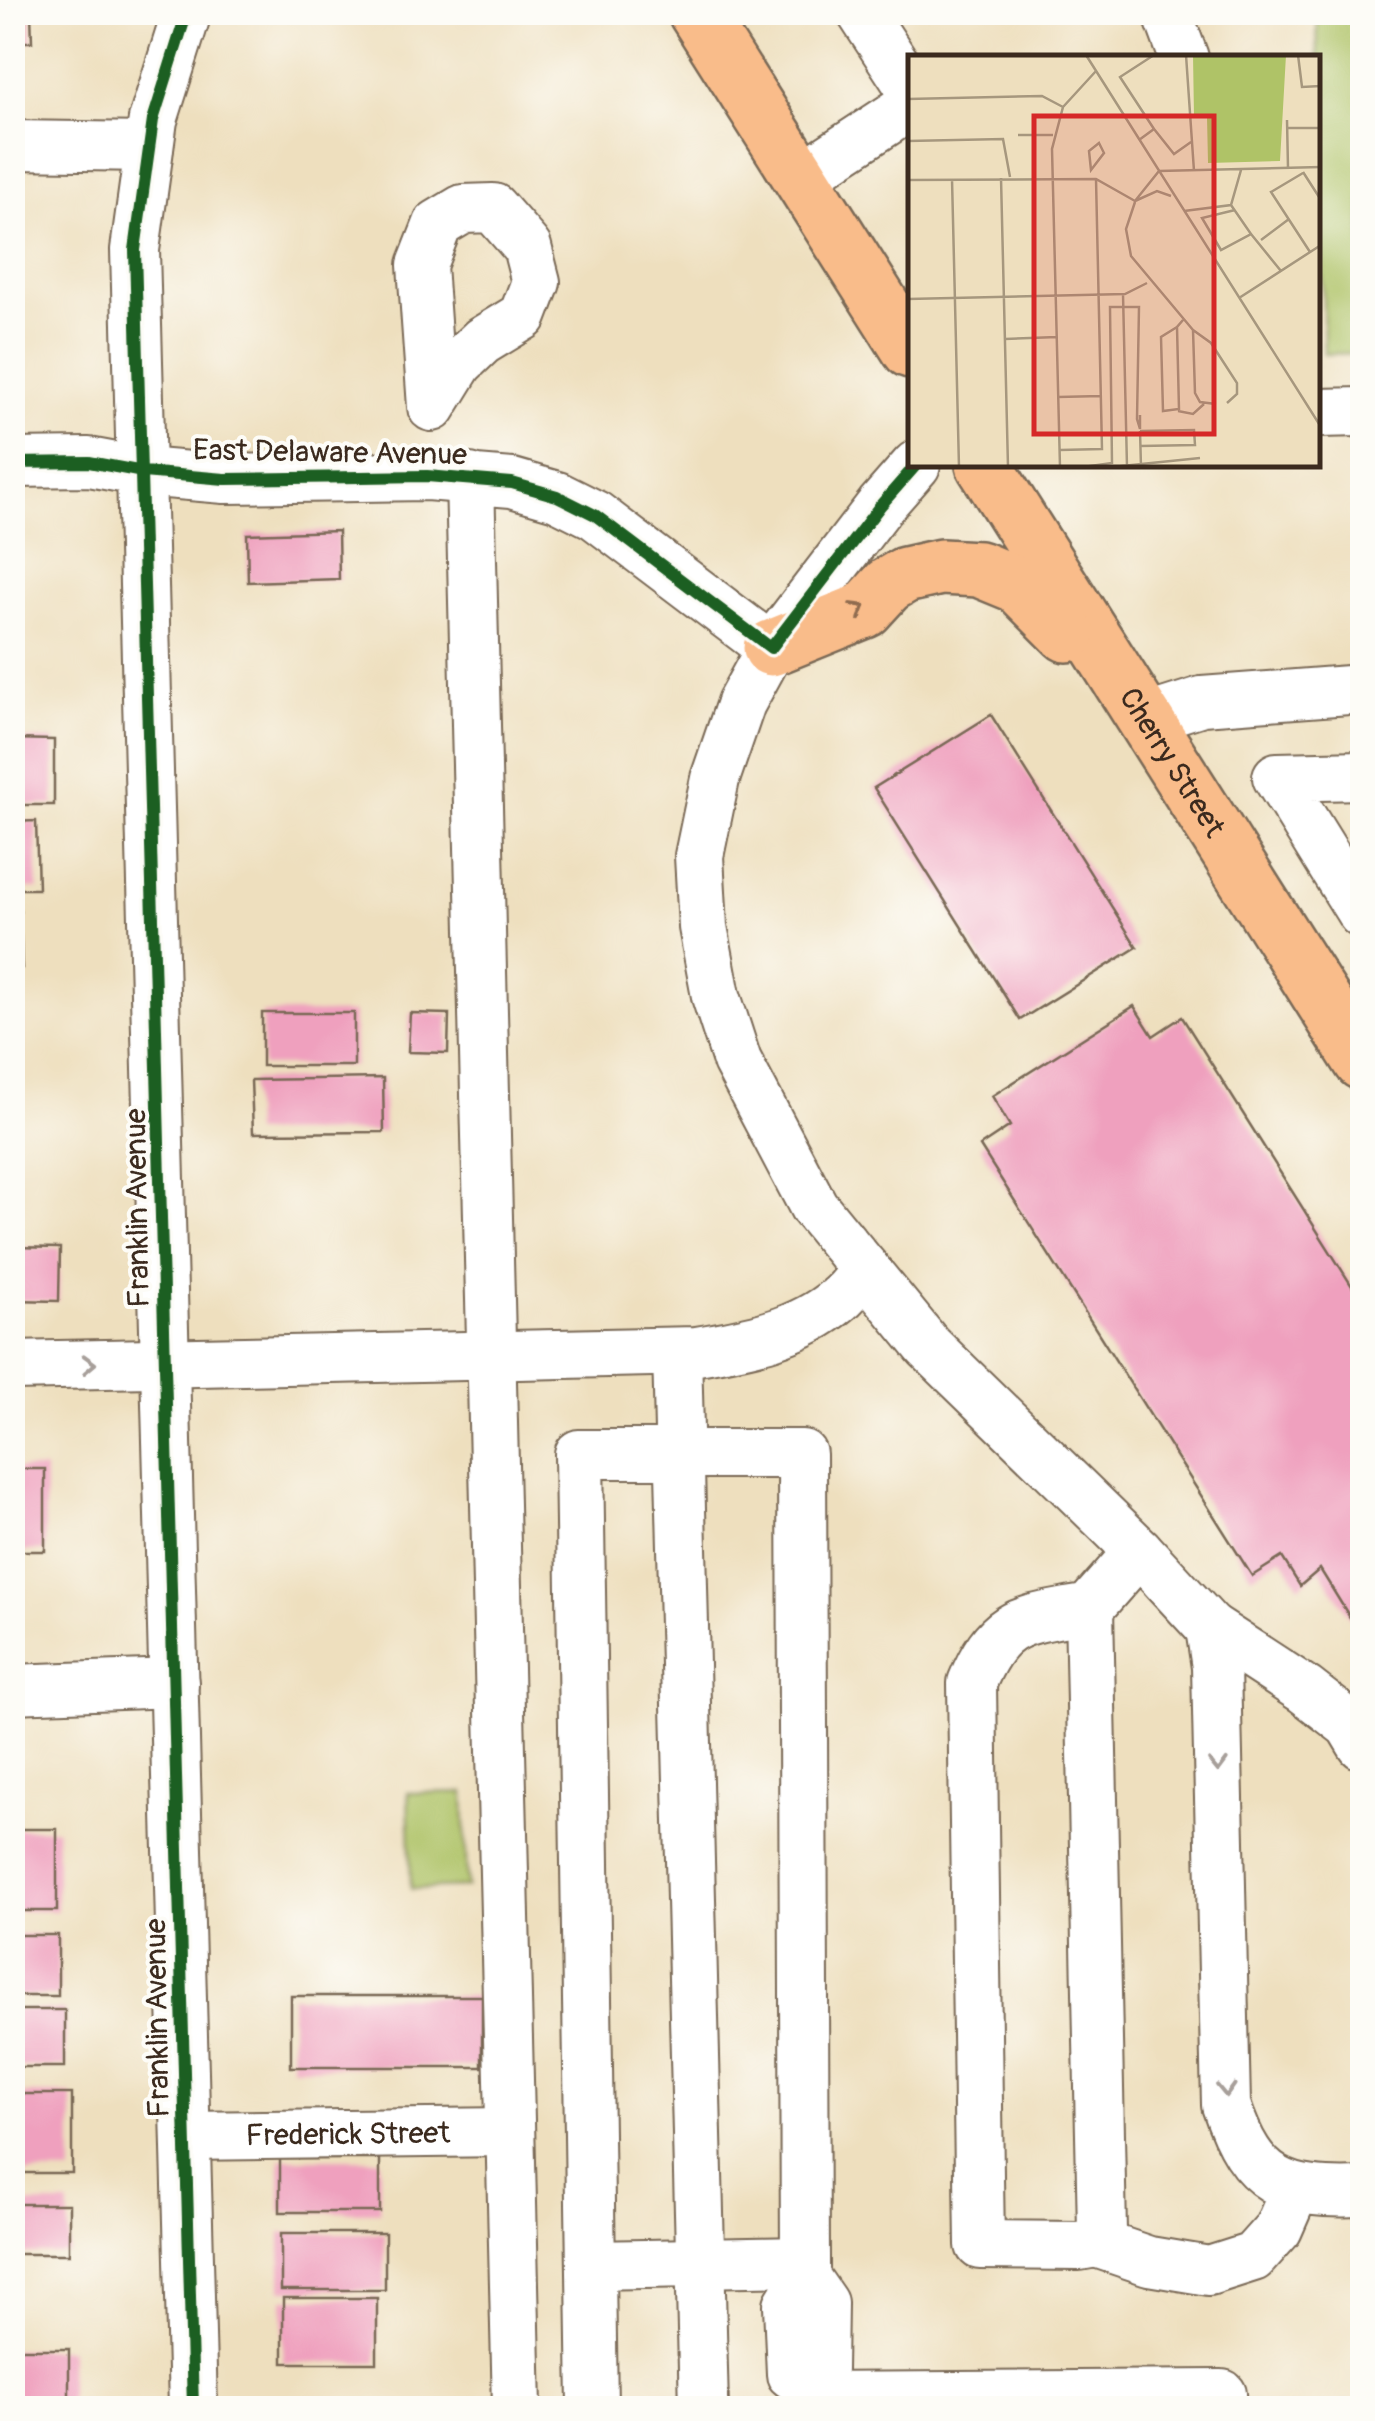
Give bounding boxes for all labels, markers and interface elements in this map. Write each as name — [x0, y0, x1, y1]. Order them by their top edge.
inset map — [908, 55, 1320, 468]
street label: East Delaware Avenue — [193, 432, 468, 473]
one-way arrow — [849, 602, 867, 621]
street label: Cherry Street — [1111, 681, 1233, 845]
street label: Franklin Avenue — [117, 1108, 158, 1308]
one-way arrow — [82, 1353, 98, 1374]
one-way arrow — [1208, 1757, 1229, 1773]
street label: Franklin Avenue — [137, 1918, 178, 2118]
one-way arrow — [1215, 2082, 1236, 2098]
street label: Frederick Street — [246, 2115, 451, 2154]

